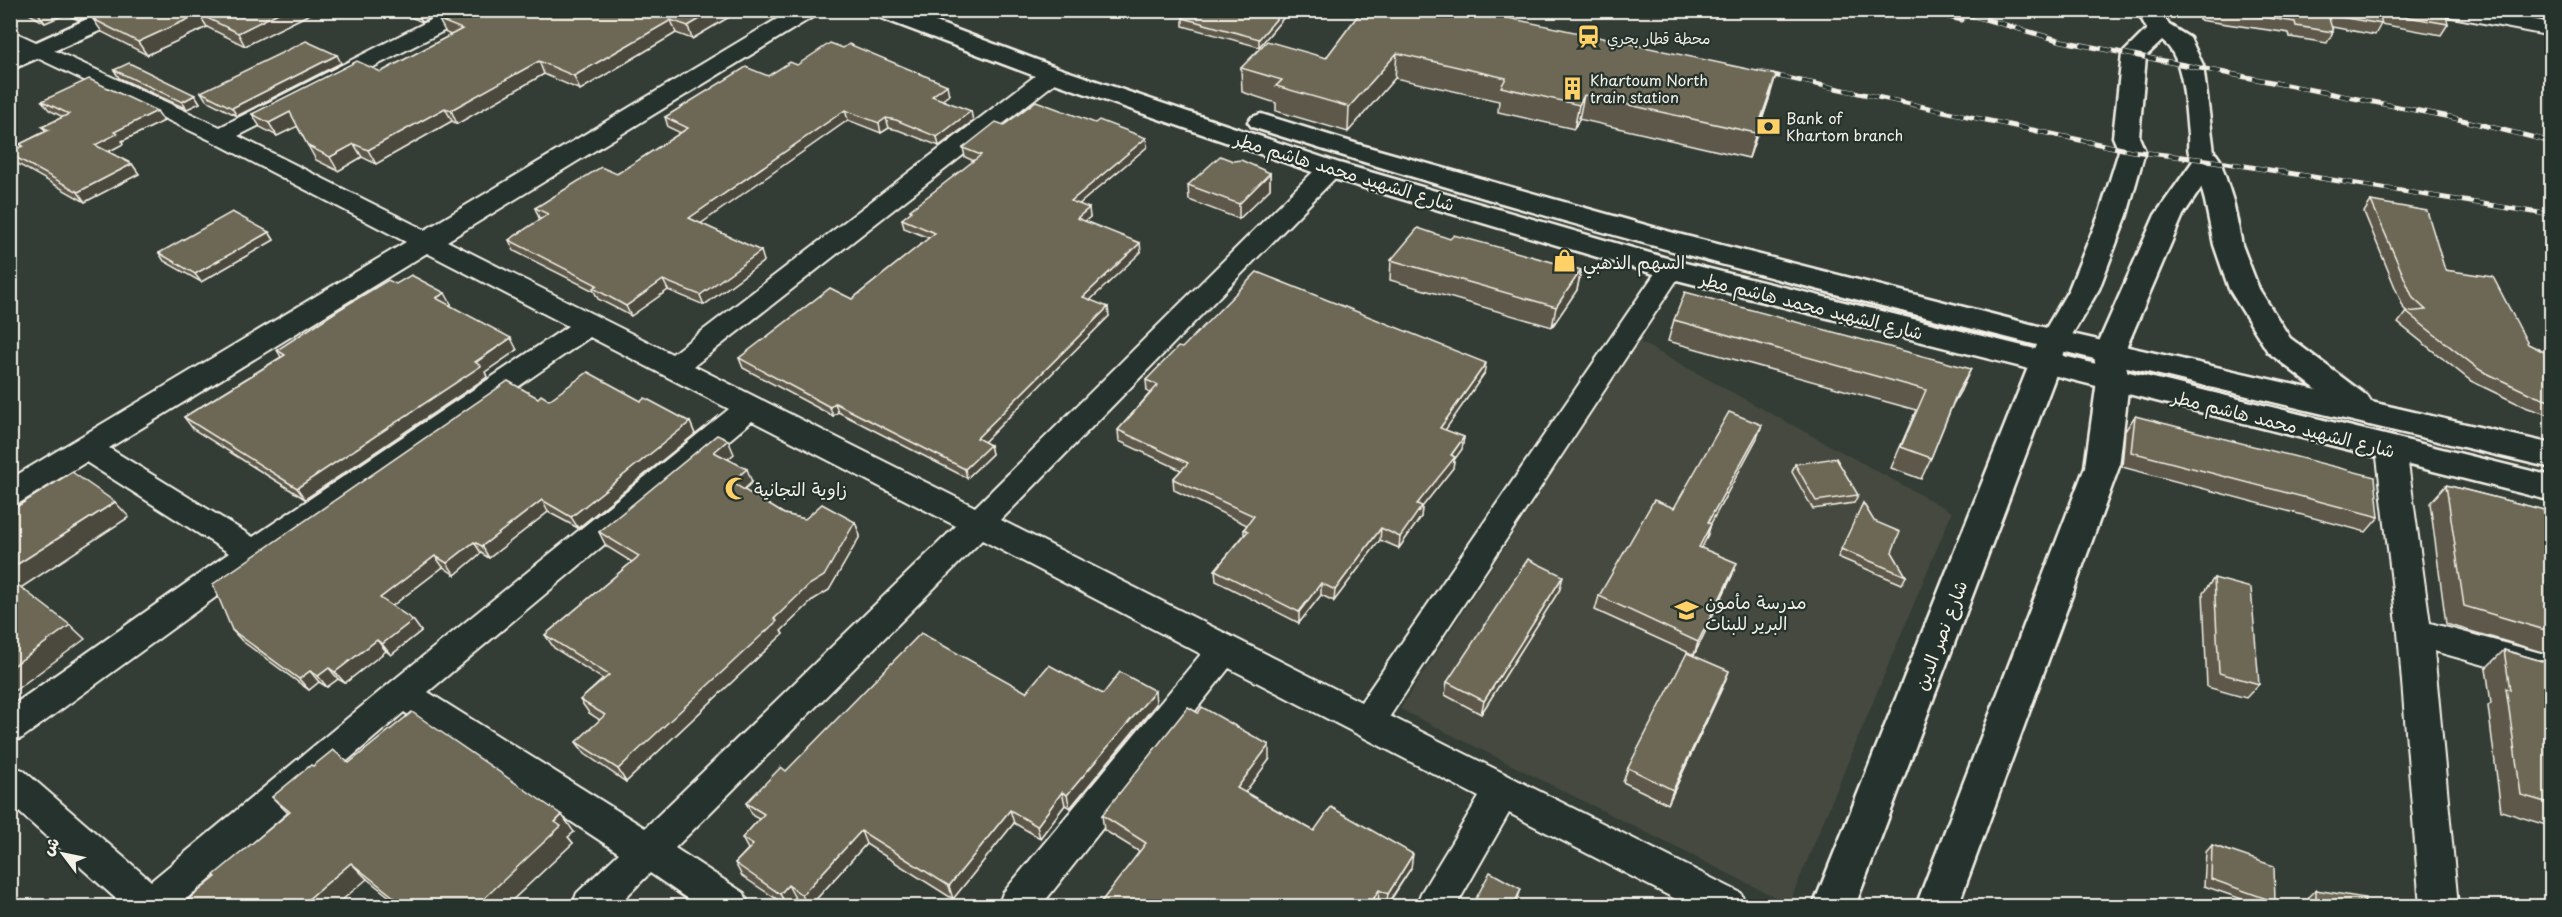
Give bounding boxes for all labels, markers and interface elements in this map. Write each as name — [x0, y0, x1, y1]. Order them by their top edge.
station icon: محطة قطار بحري — [1576, 24, 1602, 50]
place label: محطة قطار بحري — [1607, 26, 1711, 50]
place label: Khartoum North train station — [1590, 68, 1708, 108]
building icon: Khartoum North train station — [1559, 75, 1585, 101]
place label: Bank of Khartom branch — [1786, 106, 1903, 146]
bank icon: Bank of Khartom branch — [1755, 113, 1781, 139]
street label: شارع الشهيد محمد هاشم مطر — [1229, 124, 1458, 219]
shop icon: السهم الذهبي — [1552, 248, 1578, 274]
place label: السهم الذهبي — [1583, 248, 1685, 279]
street label: شارع الشهيد محمد هاشم مطر — [1695, 264, 1926, 348]
street label: شارع الشهيد محمد هاشم مطر — [2167, 382, 2398, 466]
mosque icon: زاوية التجانية — [723, 475, 749, 501]
place label: زاوية التجانية — [754, 475, 847, 502]
street label: شارع نصر الدين — [1907, 576, 1973, 694]
place label: مدرسة مأمون البرير للبنات — [1705, 588, 1807, 636]
school or university icon: مدرسة مأمون البرير للبنات — [1674, 598, 1700, 624]
north arrow — [33, 824, 93, 884]
text: ش — [35, 832, 64, 859]

